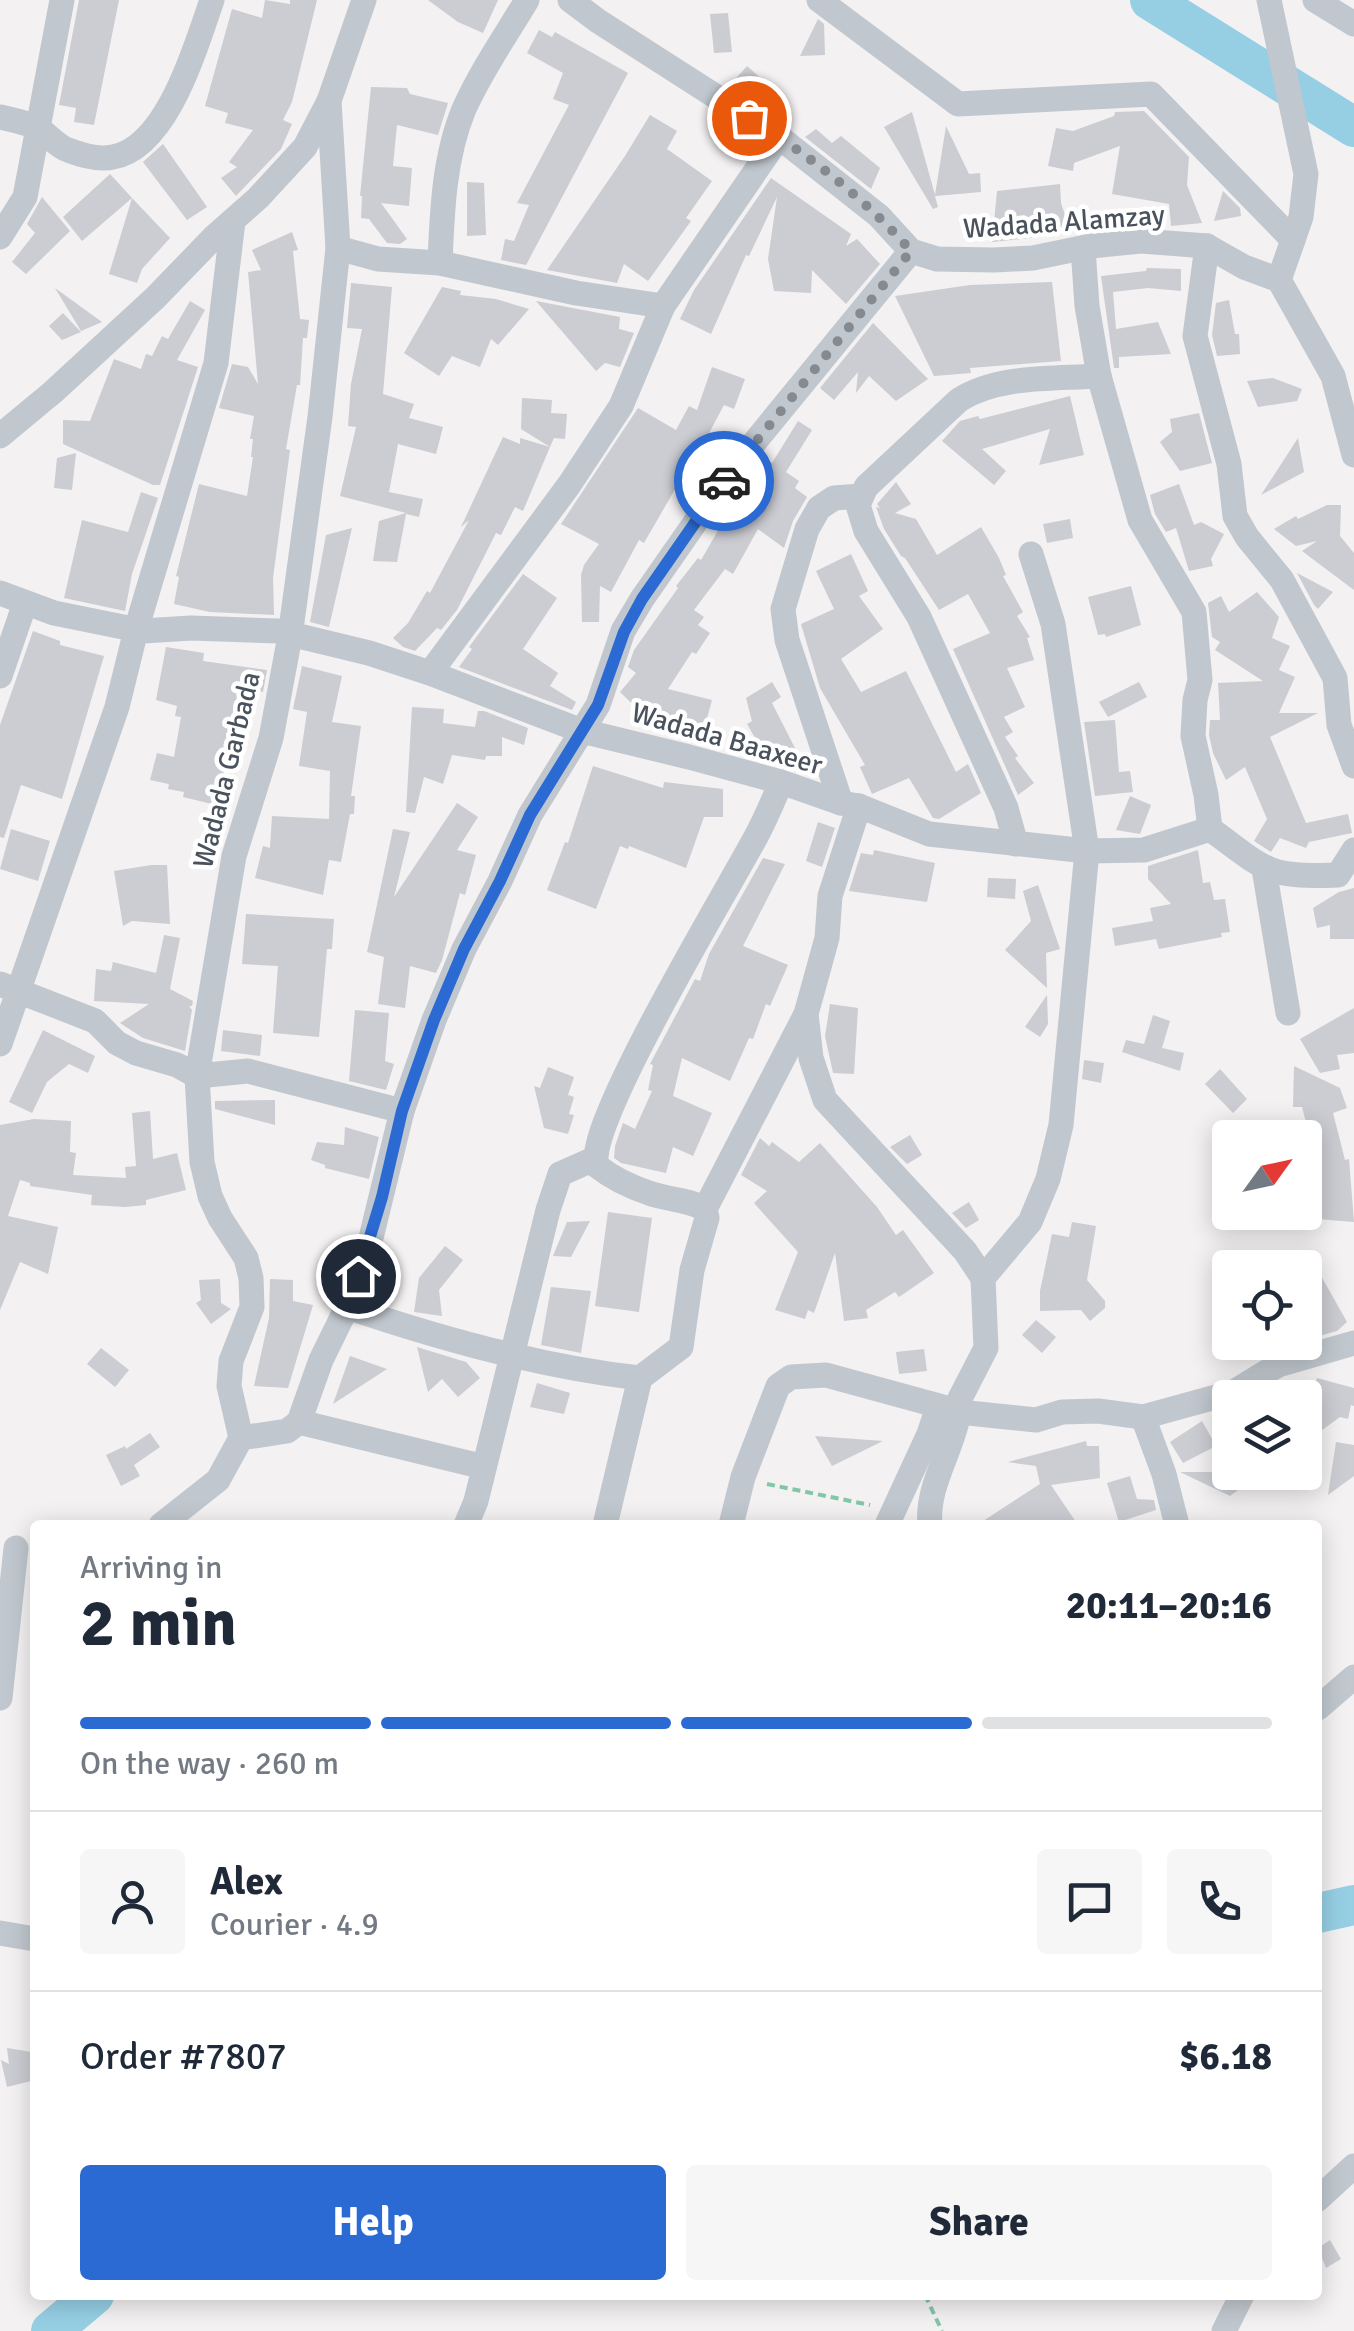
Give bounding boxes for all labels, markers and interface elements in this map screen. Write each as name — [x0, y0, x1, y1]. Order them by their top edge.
pin — [707, 76, 792, 161]
icon: bag — [722, 91, 777, 146]
street label: Wadada Alamzay — [962, 198, 1166, 246]
courier — [674, 431, 774, 531]
icon: car — [697, 454, 752, 509]
street label: Wadada Garbada — [186, 668, 268, 872]
street label: Wadada Baaxeer — [628, 696, 827, 783]
north arrow — [1212, 1120, 1322, 1230]
map controls — [1212, 1120, 1322, 1490]
pin — [316, 1234, 401, 1319]
icon: home — [331, 1249, 386, 1304]
button: locate — [1212, 1250, 1322, 1360]
button: layers — [1212, 1380, 1322, 1490]
text: Arriving in — [80, 1548, 222, 1587]
text: 20:11–20:16 — [1066, 1582, 1272, 1629]
text: 2 min — [80, 1584, 237, 1664]
text: On the way · 260 m — [80, 1744, 339, 1783]
button: person — [80, 1849, 185, 1954]
button: chat — [1037, 1849, 1142, 1954]
button: phone — [1167, 1849, 1272, 1954]
text: Alex — [210, 1858, 283, 1905]
text: Courier · 4.9 — [210, 1905, 379, 1944]
text: Order #7807 — [80, 2033, 287, 2080]
text: $6.18 — [1179, 2033, 1272, 2080]
button: Help — [80, 2165, 666, 2280]
button: Share — [686, 2165, 1272, 2280]

